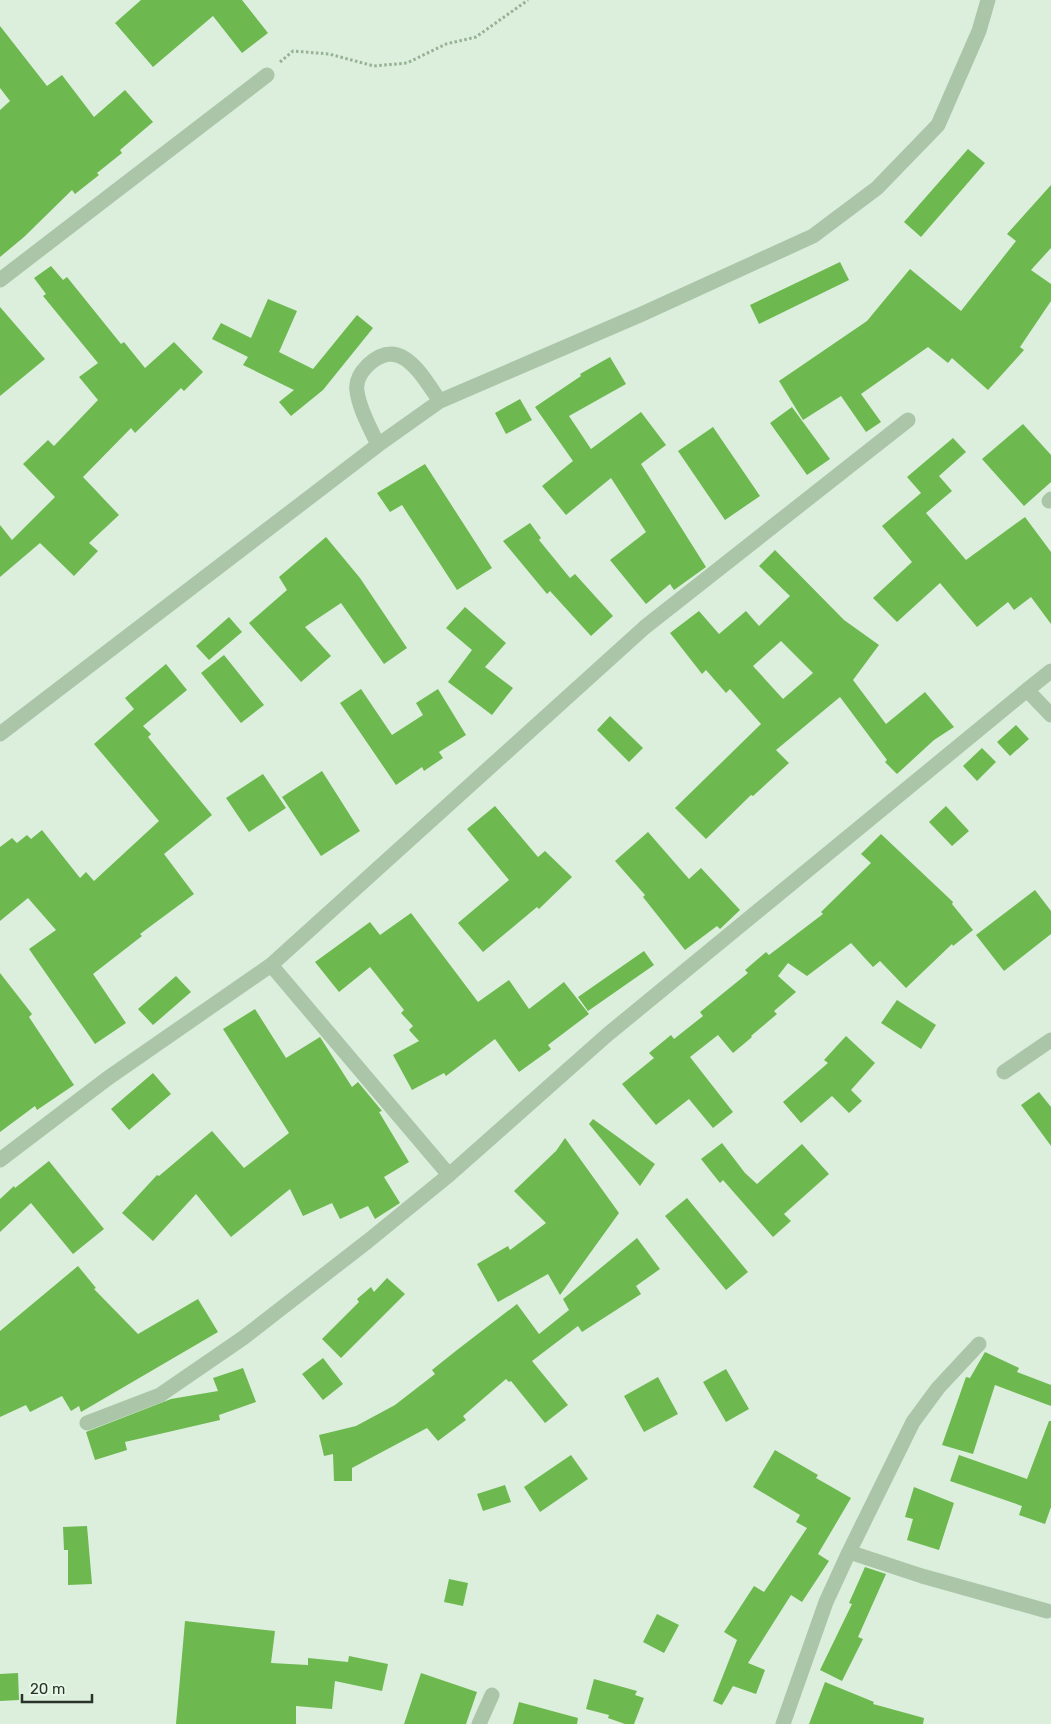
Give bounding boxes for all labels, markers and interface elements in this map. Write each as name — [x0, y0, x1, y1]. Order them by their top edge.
scale bar — [22, 1672, 92, 1704]
text: 20 m — [30, 1680, 65, 1698]

